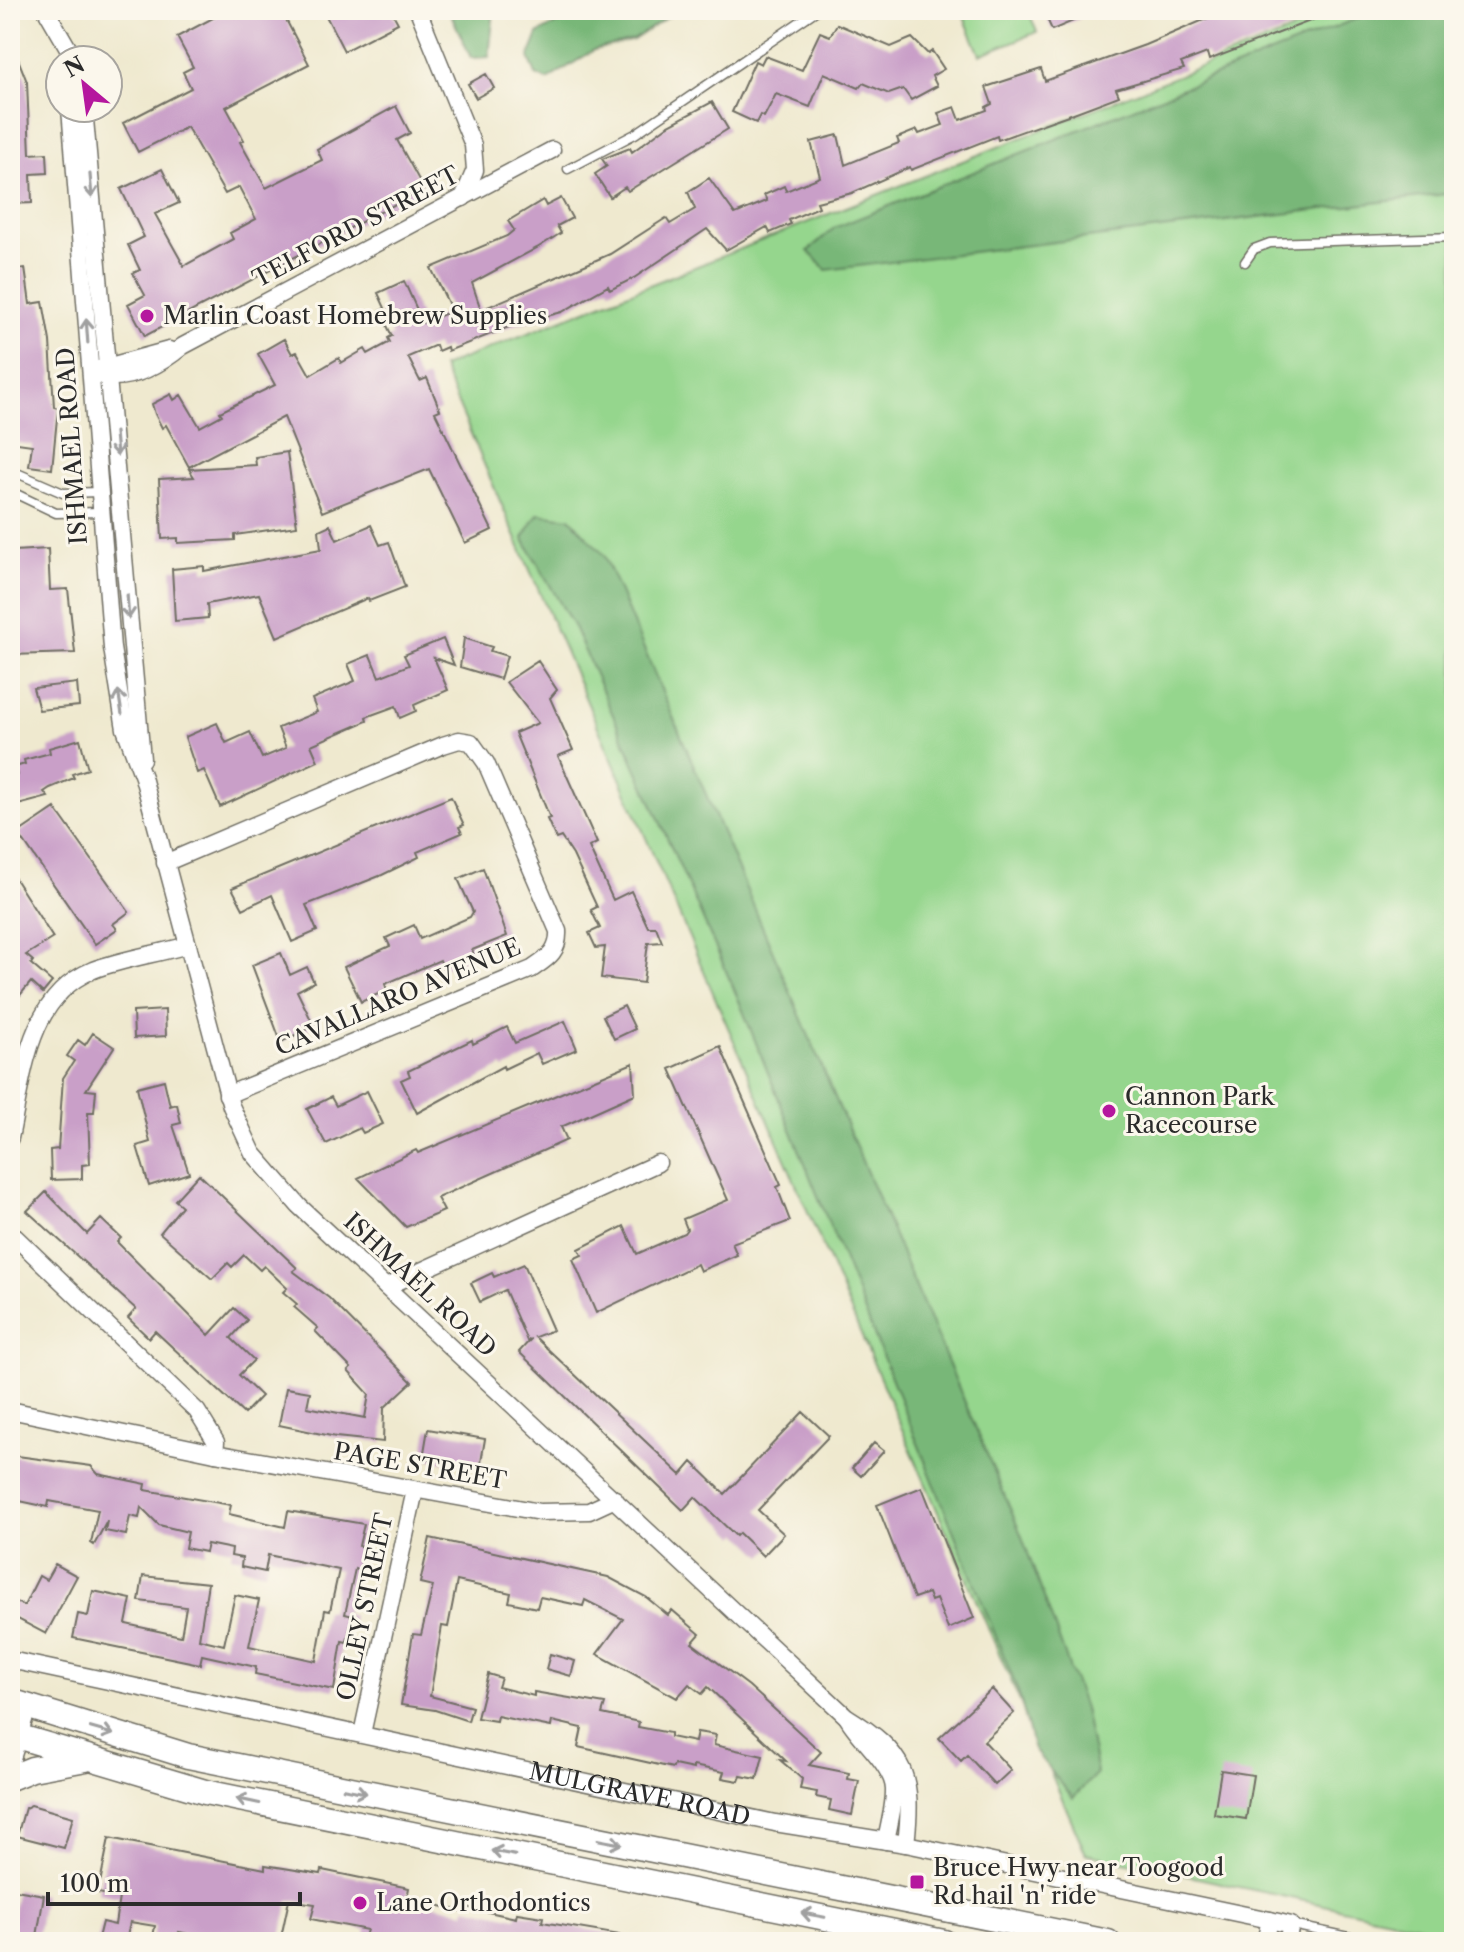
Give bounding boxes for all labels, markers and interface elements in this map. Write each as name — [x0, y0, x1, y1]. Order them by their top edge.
north arrow — [44, 44, 124, 124]
text: N — [60, 51, 89, 83]
street label: TELFORD STREET — [247, 160, 464, 293]
one-way arrow — [84, 172, 99, 199]
place label: Marlin Coast Homebrew Supplies — [163, 301, 547, 330]
marker: Marlin Coast Homebrew Supplies — [138, 307, 156, 325]
one-way arrow — [80, 318, 95, 345]
street label: ISHMAEL ROAD — [50, 346, 93, 546]
one-way arrow — [109, 430, 124, 457]
one-way arrow — [121, 593, 136, 620]
one-way arrow — [112, 690, 127, 716]
street label: CAVALLARO AVENUE — [271, 932, 525, 1061]
place label: Cannon Park Racecourse — [1125, 1082, 1276, 1139]
marker: Cannon Park Racecourse — [1100, 1102, 1118, 1120]
street label: ISHMAEL ROAD — [338, 1207, 503, 1363]
street label: PAGE STREET — [331, 1436, 509, 1495]
street label: OLLEY STREET — [330, 1510, 399, 1703]
one-way arrow — [88, 1725, 114, 1740]
street label: MULGRAVE ROAD — [527, 1756, 753, 1831]
one-way arrow — [342, 1784, 367, 1799]
one-way arrow — [236, 1793, 262, 1808]
one-way arrow — [596, 1835, 622, 1850]
one-way arrow — [491, 1844, 516, 1859]
place label: Bruce Hwy near Toogood Rd hail 'n' ride — [933, 1853, 1224, 1910]
scale bar — [48, 1856, 300, 1906]
text: 100 m — [60, 1869, 129, 1898]
marker: Bruce Hwy near Toogood Rd hail 'n' ride — [908, 1873, 926, 1891]
place label: Lane Orthodontics — [376, 1888, 591, 1917]
marker: Lane Orthodontics — [351, 1894, 369, 1912]
one-way arrow — [801, 1907, 826, 1922]

